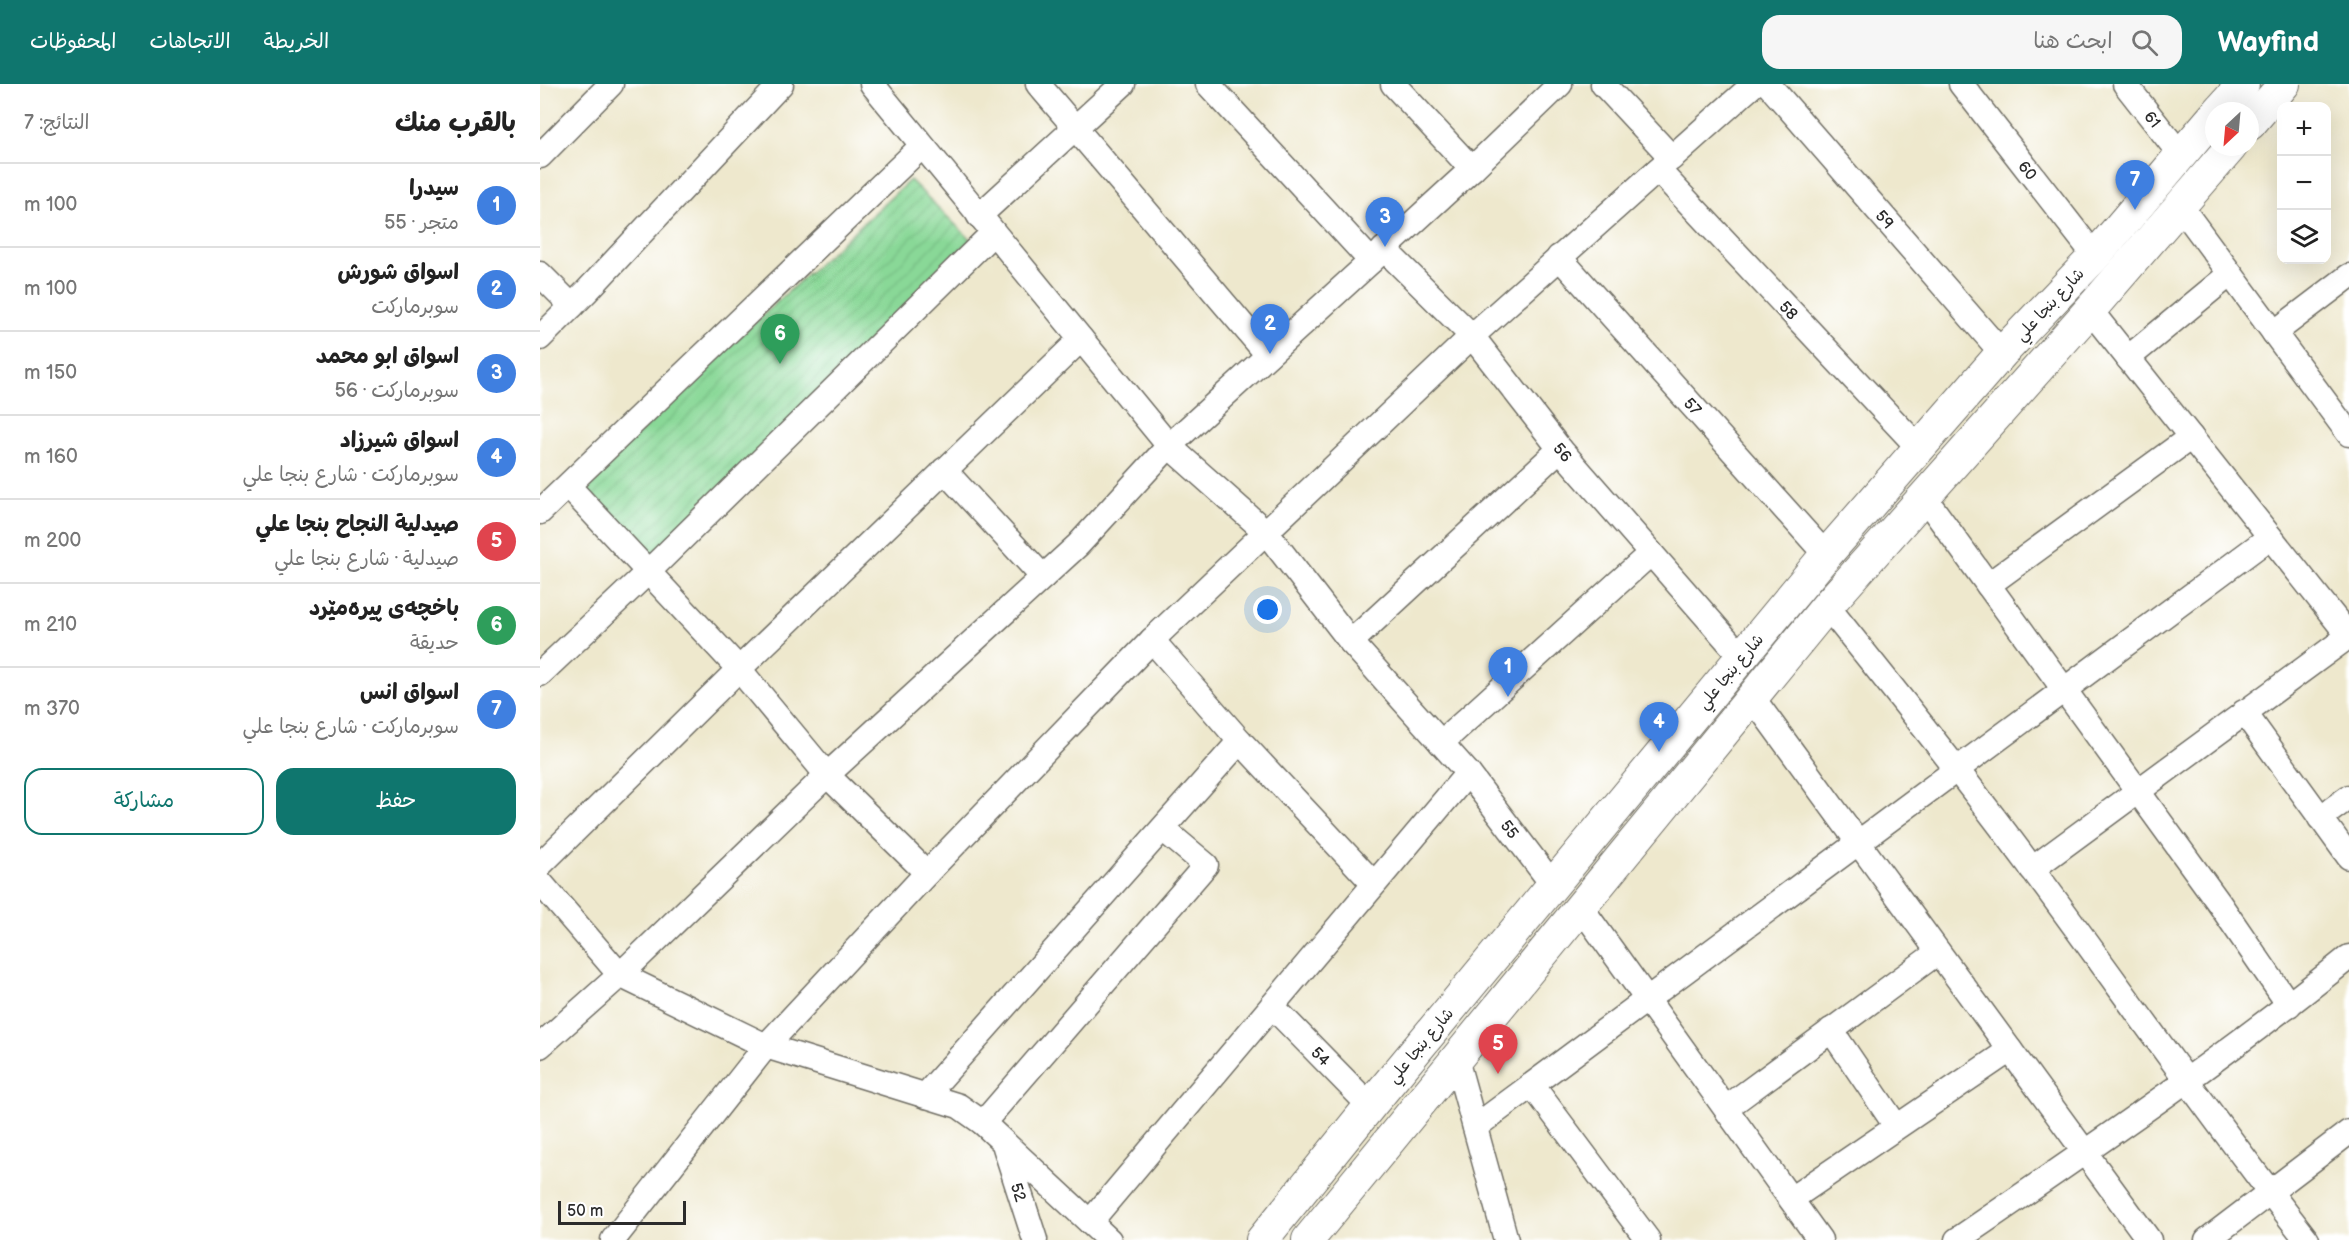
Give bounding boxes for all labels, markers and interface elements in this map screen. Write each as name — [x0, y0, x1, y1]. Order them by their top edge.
search box — [1762, 15, 2182, 69]
icon: search — [2128, 26, 2161, 59]
text: Wayfind — [2218, 26, 2319, 59]
text: ابحث هنا — [2033, 28, 2113, 55]
text: المحفوظات — [30, 29, 116, 54]
text: الاتجاهات — [149, 29, 231, 54]
text: الخريطة — [264, 29, 329, 54]
north arrow — [2205, 102, 2259, 156]
map controls — [2277, 102, 2331, 264]
button: + — [2277, 102, 2331, 156]
text: بالقرب منك — [395, 108, 516, 139]
street label: 61 — [2139, 108, 2164, 132]
text: النتائج: 7 — [24, 111, 89, 135]
button: − — [2277, 156, 2331, 210]
street label: 60 — [2013, 158, 2040, 184]
pin: 7 — [2116, 160, 2154, 210]
text: سيدرا — [409, 175, 459, 202]
text: 100 m — [24, 193, 77, 217]
text: 1 — [492, 193, 501, 217]
pin: 3 — [1366, 198, 1404, 247]
street label: 59 — [1871, 207, 1897, 233]
button: layers — [2277, 210, 2331, 264]
text: متجر · 55 — [384, 211, 459, 235]
text: اسواق شورش — [337, 259, 459, 286]
street label: شارع بنجا علي — [2012, 265, 2091, 348]
text: 100 m — [24, 277, 77, 301]
text: 2 — [491, 277, 503, 301]
text: سوبرماركت — [371, 295, 459, 319]
street label: 58 — [1775, 298, 1801, 324]
pin: 2 — [1250, 304, 1290, 354]
pin: 6 — [760, 314, 800, 364]
text: اسواق ابو محمد — [316, 343, 459, 370]
text: 150 m — [24, 361, 77, 385]
text: 3 — [491, 361, 502, 385]
text: سوبرماركت · 56 — [334, 379, 459, 403]
street label: 57 — [1679, 394, 1705, 420]
text: اسواق شيرزاد — [340, 427, 459, 454]
street label: 56 — [1548, 440, 1575, 466]
text: 160 m — [24, 445, 78, 469]
text: 4 — [491, 445, 502, 469]
text: سوبرماركت · شارع بنجا علي — [243, 463, 459, 487]
text: صيدلية النجاح بنجا علي — [256, 511, 459, 538]
text: 200 m — [24, 529, 81, 553]
text: 5 — [491, 529, 502, 553]
text: صيدلية · شارع بنجا علي — [274, 547, 459, 571]
text: باخچەی پیرەمێرد — [309, 595, 459, 622]
your location — [1253, 595, 1282, 624]
text: 210 m — [24, 613, 77, 637]
text: 6 — [490, 613, 503, 637]
street label: شارع بنجا علي — [1694, 630, 1771, 716]
text: حديقة — [410, 631, 459, 655]
pin: 1 — [1488, 648, 1528, 697]
text: اسواق انس — [360, 679, 459, 706]
text: 370 m — [24, 697, 80, 721]
text: 7 — [491, 697, 502, 721]
pin: 4 — [1640, 702, 1678, 752]
text: سوبرماركت · شارع بنجا علي — [243, 715, 459, 739]
button: مشاركة — [24, 768, 264, 835]
button: حفظ — [276, 768, 516, 835]
street label: 55 — [1496, 817, 1522, 843]
street label: شارع بنجا علي — [1384, 1004, 1461, 1090]
pin: 5 — [1478, 1024, 1518, 1074]
street label: 54 — [1307, 1044, 1333, 1071]
street label: 52 — [1006, 1181, 1030, 1205]
scale bar — [558, 1198, 686, 1226]
text: 50 m — [567, 1202, 603, 1221]

